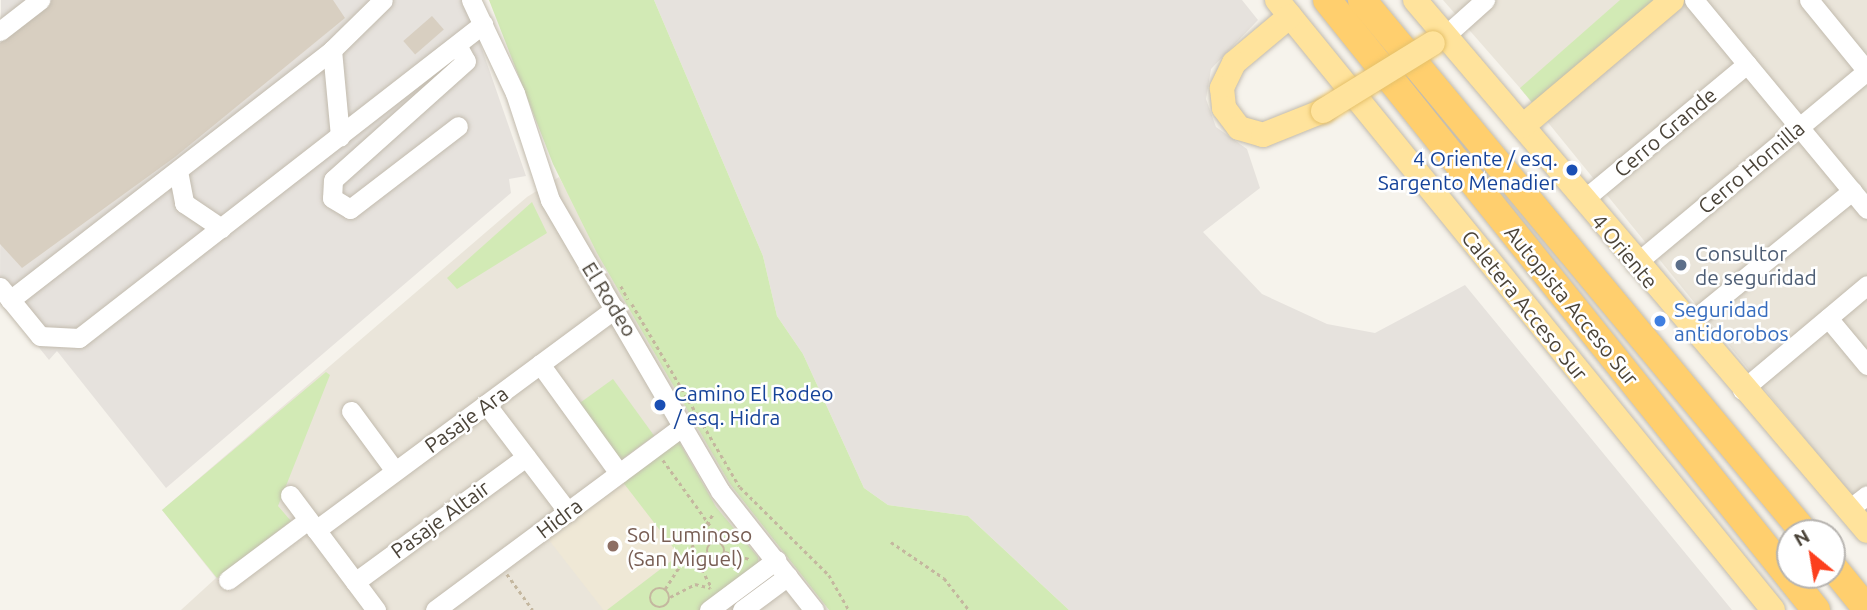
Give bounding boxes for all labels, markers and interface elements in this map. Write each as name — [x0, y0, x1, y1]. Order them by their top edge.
street label: Cerro Grande — [1609, 82, 1721, 182]
street label: Cerro Hornilla — [1693, 115, 1809, 219]
place label: 4 Oriente / esq. Sargento Menadier — [1378, 145, 1558, 195]
marker: 4 Oriente / esq. Sargento Menadier — [1564, 162, 1580, 178]
street label: 4 Oriente — [1587, 209, 1663, 293]
street label: Autopista Acceso Sur — [1500, 220, 1644, 390]
street label: Caletera Acceso Sur — [1457, 225, 1593, 385]
place label: Consultor de seguridad — [1695, 240, 1817, 290]
street label: El Rodeo — [577, 257, 643, 341]
marker: Consultor de seguridad — [1673, 257, 1689, 273]
place label: Seguridad antidorobos — [1674, 296, 1789, 346]
marker: Seguridad antidorobos — [1652, 313, 1668, 329]
street label: Pasaje Ara — [419, 380, 513, 458]
place label: Camino El Rodeo / esq. Hidra — [674, 380, 834, 430]
marker: Camino El Rodeo / esq. Hidra — [652, 397, 668, 413]
street label: Pasaje Altair — [386, 475, 494, 563]
street label: Hidra — [531, 493, 587, 543]
north arrow — [1776, 519, 1846, 589]
place label: Sol Luminoso (San Miguel) — [627, 521, 752, 571]
text: N — [1790, 524, 1813, 551]
marker: Sol Luminoso (San Miguel) — [605, 538, 621, 554]

